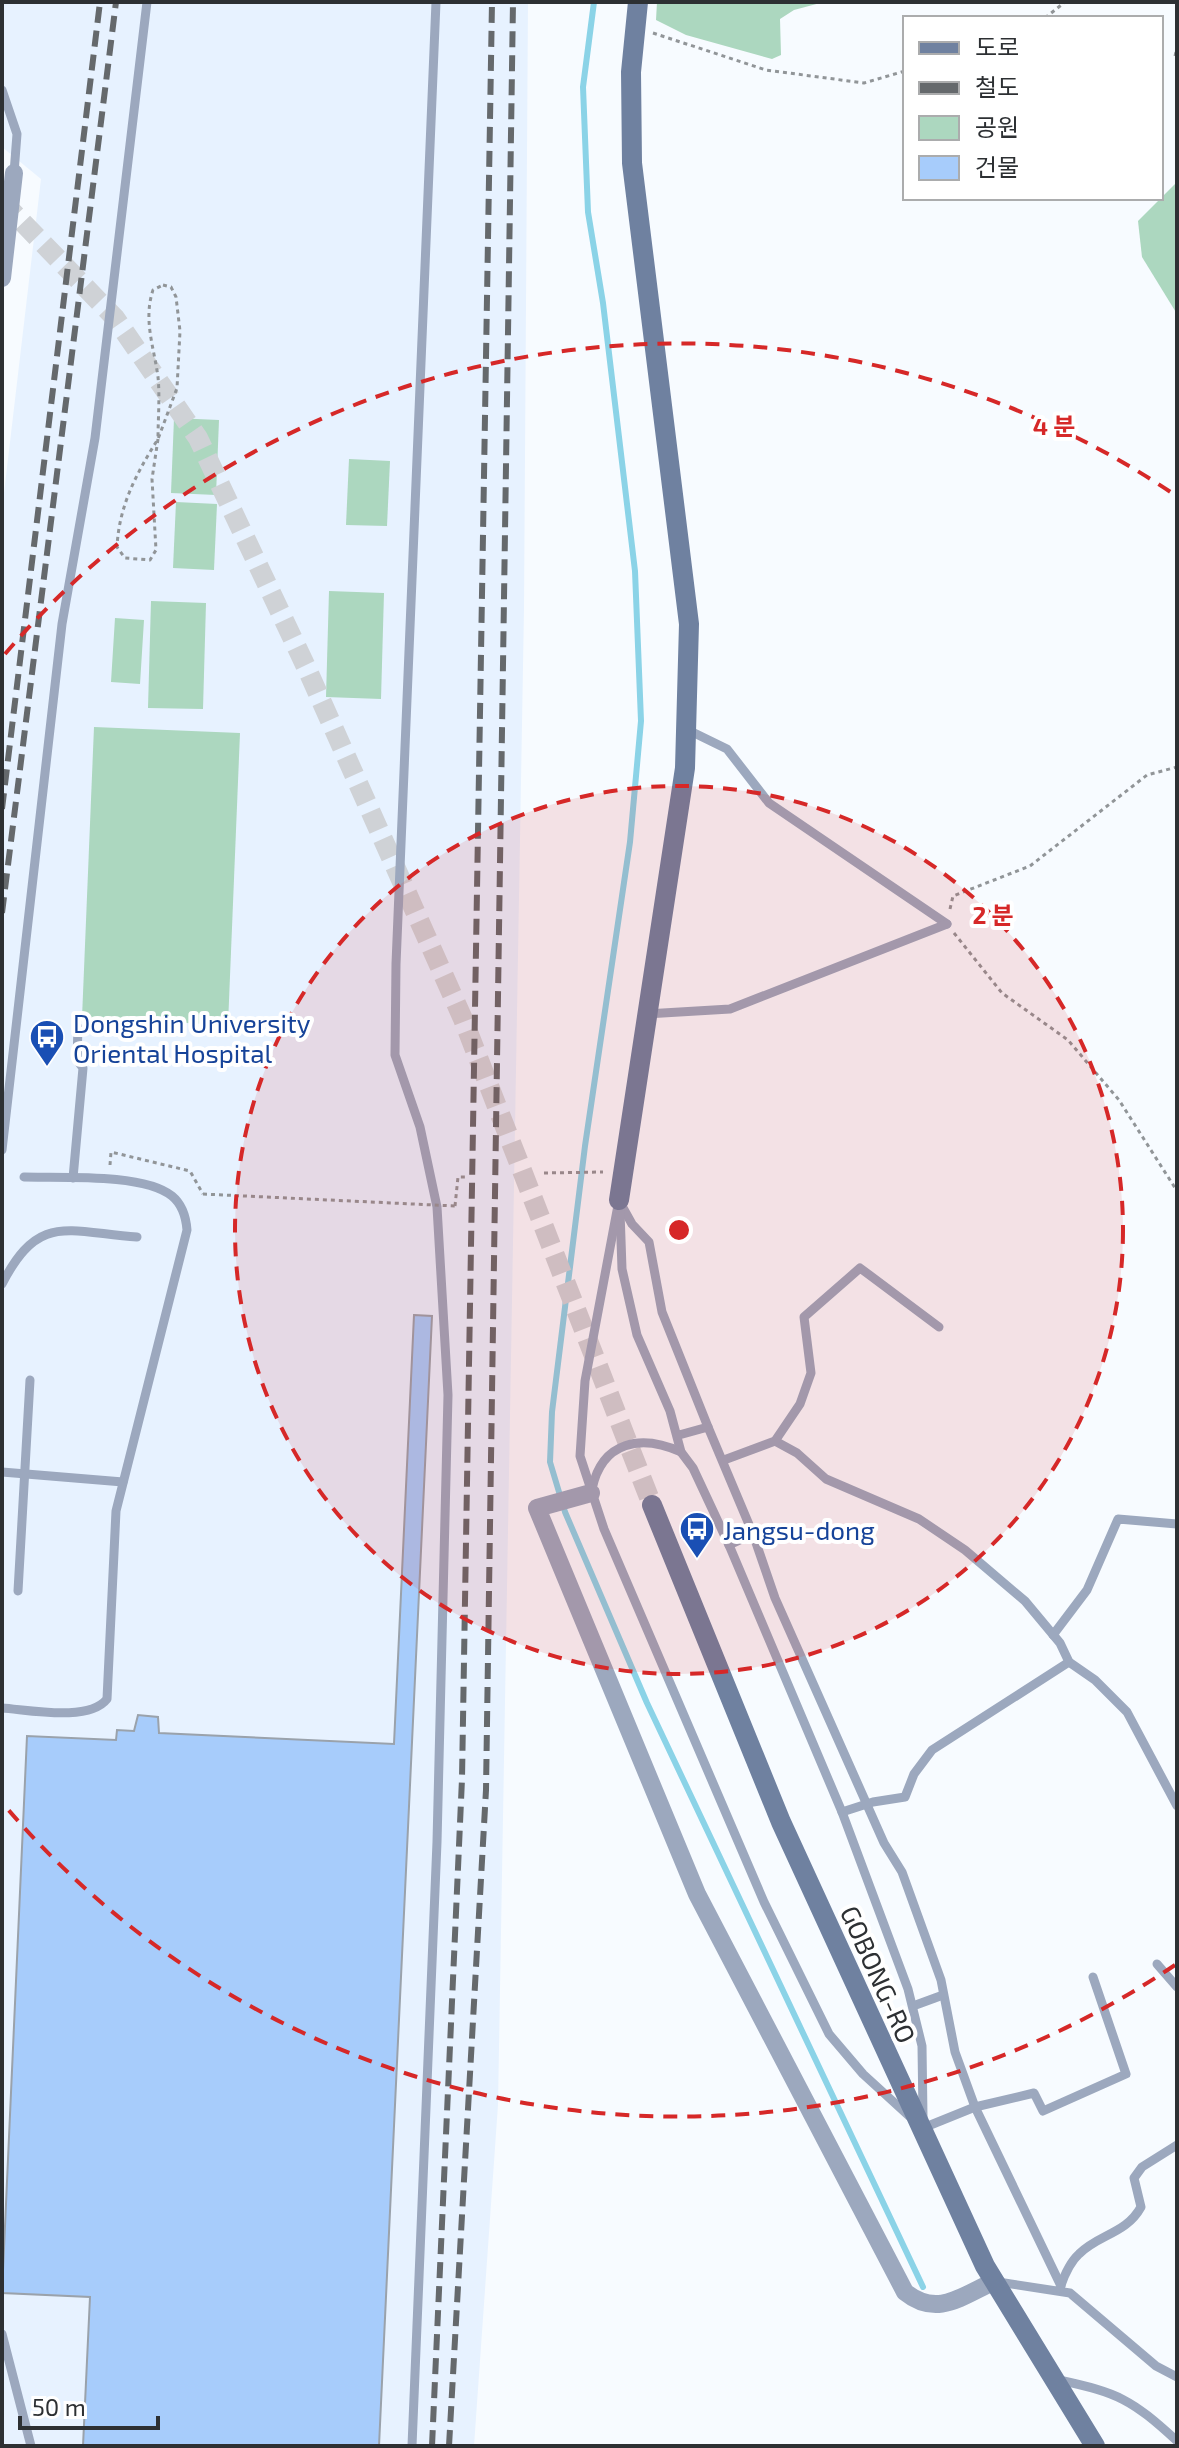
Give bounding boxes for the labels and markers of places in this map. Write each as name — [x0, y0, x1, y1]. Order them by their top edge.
place label: Dongshin University Oriental Hospital — [73, 1007, 311, 1068]
bus stop icon: Dongshin University Oriental Hospital — [28, 1018, 66, 1068]
centre of rings — [665, 1216, 693, 1244]
bus stop icon: Jangsu-dong — [678, 1510, 716, 1560]
place label: Jangsu-dong — [723, 1514, 875, 1545]

